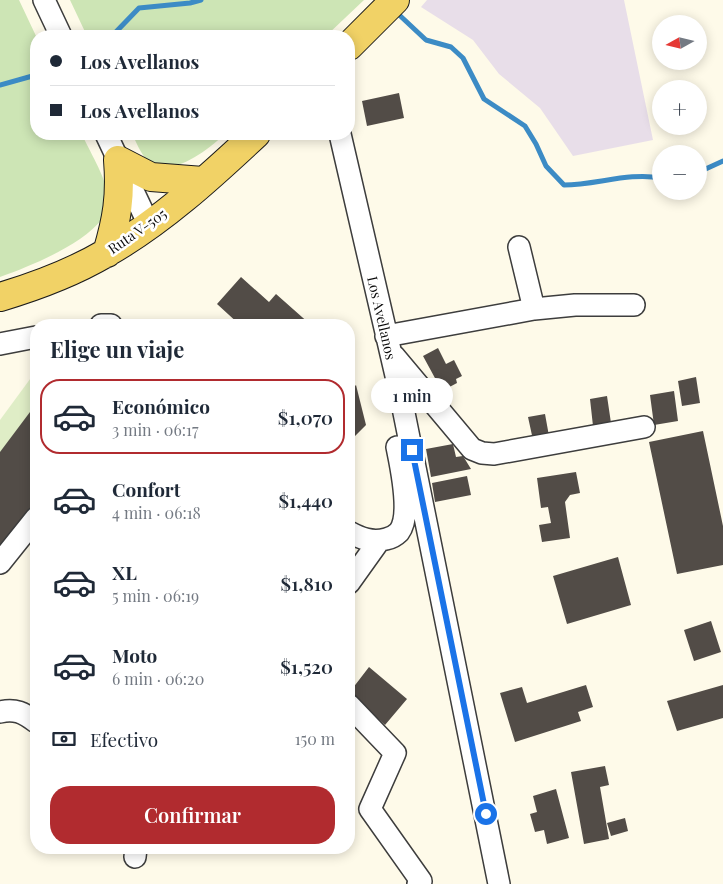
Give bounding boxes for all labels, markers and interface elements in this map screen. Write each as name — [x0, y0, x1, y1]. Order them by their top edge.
north arrow — [652, 15, 708, 70]
map controls — [652, 15, 707, 200]
text: Los Avellanos — [80, 48, 199, 74]
button: + — [652, 80, 707, 135]
text: Los Avellanos — [80, 97, 199, 123]
button: − — [652, 145, 707, 200]
street label: Ruta V-505 — [104, 204, 170, 258]
street label: Los Avellanos — [363, 274, 401, 362]
text: Elige un viaje — [50, 334, 184, 364]
callout: 1 min — [371, 378, 453, 412]
text: 1 min — [393, 385, 431, 406]
text: Económico — [112, 393, 210, 419]
icon: car — [52, 394, 97, 439]
text: $1,070 — [278, 404, 333, 430]
text: 3 min · 06:17 — [112, 419, 198, 440]
route end — [401, 439, 423, 461]
text: Confort — [112, 476, 180, 502]
icon: car — [52, 477, 97, 522]
text: $1,440 — [279, 487, 333, 513]
text: 4 min · 06:18 — [112, 502, 201, 523]
text: XL — [112, 559, 137, 585]
icon: car — [52, 560, 97, 605]
text: $1,810 — [281, 570, 333, 596]
text: 5 min · 06:19 — [112, 585, 199, 606]
text: Moto — [112, 642, 157, 668]
icon: car — [52, 643, 97, 688]
text: $1,520 — [280, 653, 333, 679]
text: 6 min · 06:20 — [112, 668, 204, 689]
icon: cash — [50, 725, 78, 753]
text: Efectivo — [90, 726, 158, 752]
text: 150 m — [295, 728, 335, 749]
button: Confirmar — [50, 786, 335, 844]
route start — [475, 803, 497, 825]

